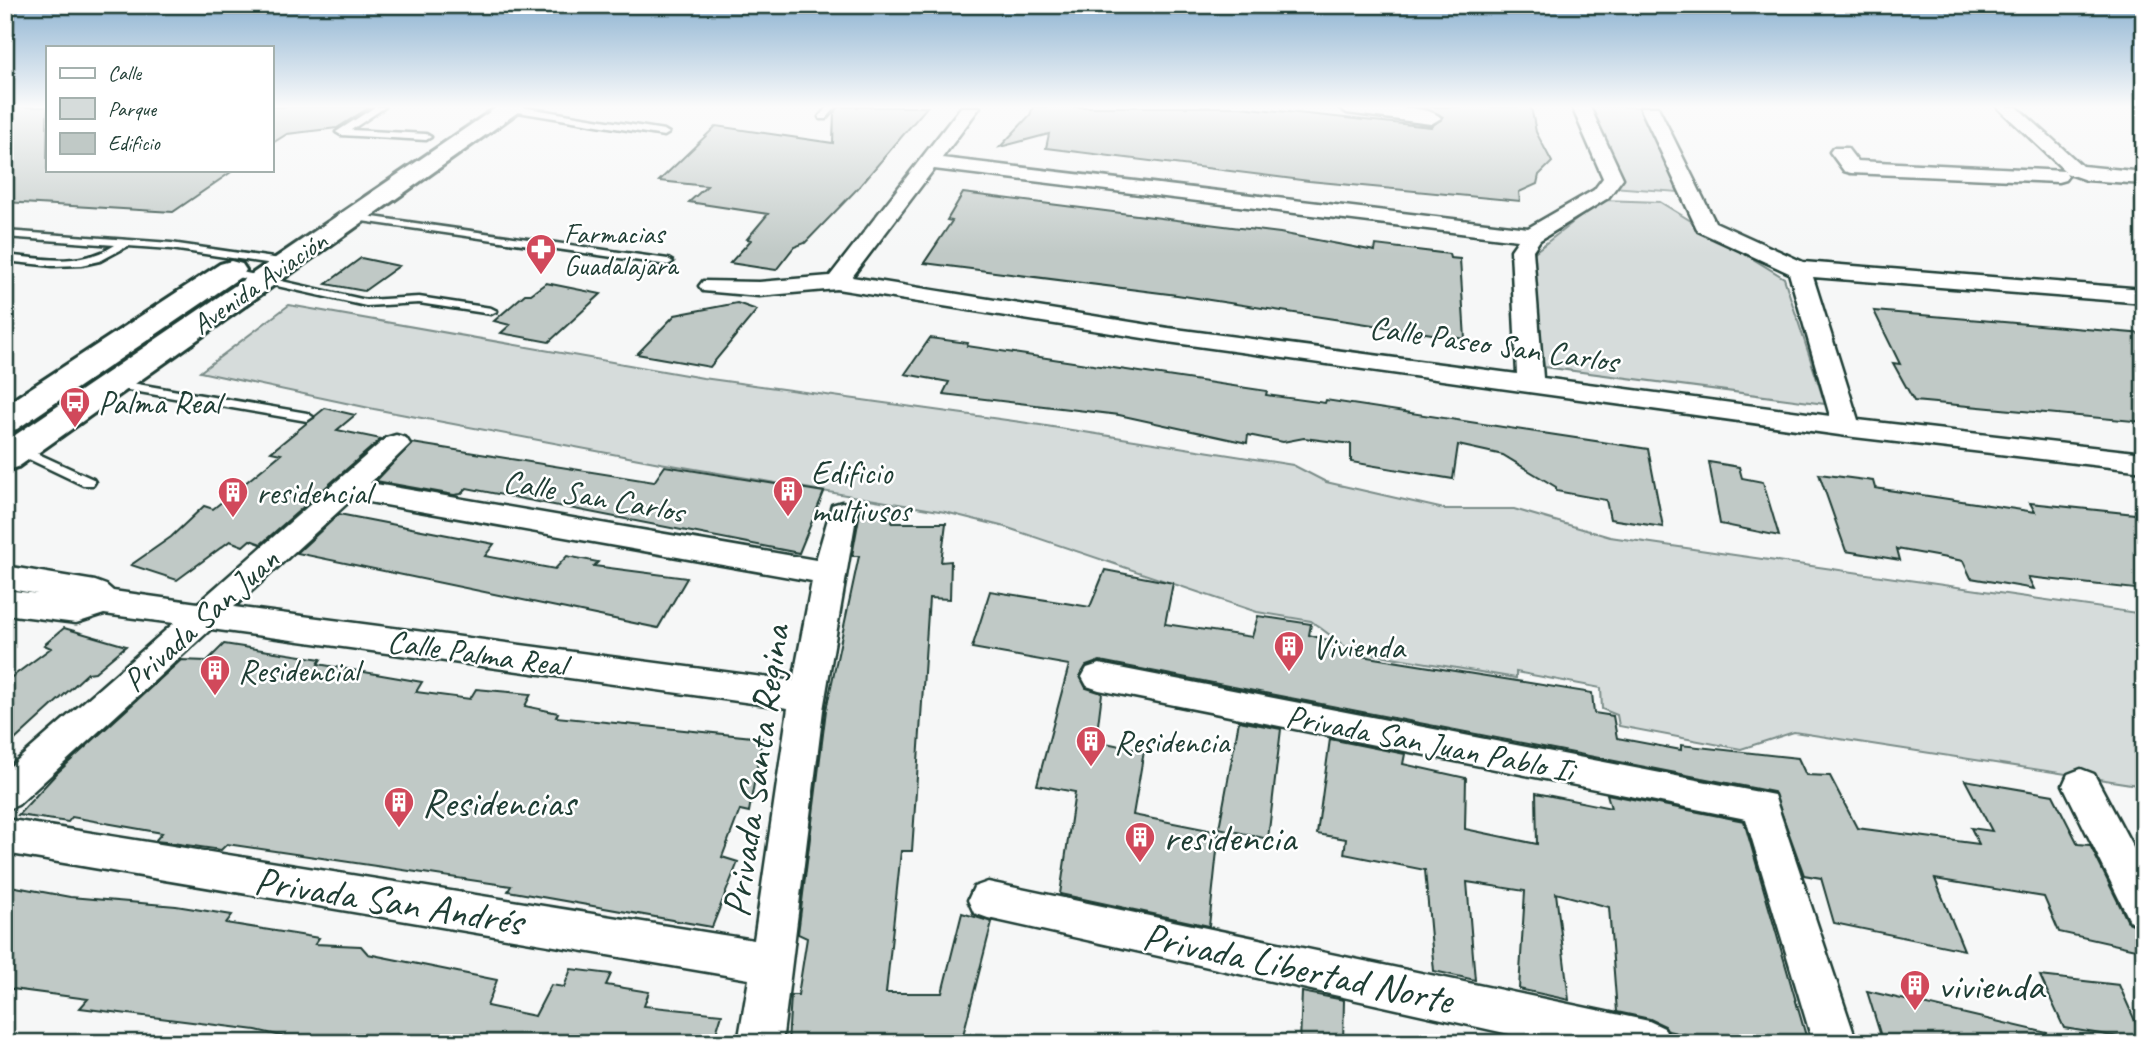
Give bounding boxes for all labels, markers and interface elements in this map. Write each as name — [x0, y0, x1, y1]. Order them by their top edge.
legend — [46, 46, 273, 172]
text: Calle — [108, 60, 142, 86]
text: Parque — [108, 96, 157, 122]
text: Edificio — [108, 130, 161, 156]
place label: Farmacias Guadalajara — [564, 216, 680, 283]
street label: Avenida Aviación — [185, 222, 335, 342]
pharmacy icon: Farmacias Guadalajara — [524, 232, 558, 276]
street label: Calle Paseo San Carlos — [1367, 306, 1624, 383]
place label: Palma Real — [98, 382, 226, 424]
bus stop icon: Palma Real — [58, 385, 92, 429]
place label: Edificio multiusos — [811, 452, 913, 532]
street label: Calle San Carlos — [500, 459, 690, 533]
place label: residencial — [256, 472, 377, 514]
building icon: Edificio multiusos — [771, 474, 805, 518]
building icon: residencial — [216, 475, 250, 519]
street label: Privada San Juan — [114, 539, 288, 701]
street label: Privada Santa Regina — [711, 619, 802, 920]
street label: Calle Palma Real — [385, 620, 574, 687]
place label: Vivienda — [1312, 626, 1407, 668]
building icon: Vivienda — [1272, 629, 1306, 673]
place label: Residencial — [238, 650, 364, 692]
building icon: Residencial — [198, 653, 232, 697]
street label: Privada San Juan Pablo Ii — [1283, 695, 1581, 792]
place label: Residencia — [1114, 721, 1231, 763]
building icon: Residencia — [1074, 724, 1108, 768]
place label: Residencias — [422, 778, 579, 828]
building icon: Residencias — [382, 785, 416, 829]
place label: residencia — [1163, 813, 1299, 863]
building icon: residencia — [1123, 820, 1157, 864]
street label: Privada San Andrés — [251, 855, 530, 947]
street label: Privada Libertad Norte — [1138, 911, 1460, 1026]
place label: vivienda — [1938, 961, 2047, 1011]
building icon: vivienda — [1898, 968, 1932, 1012]

